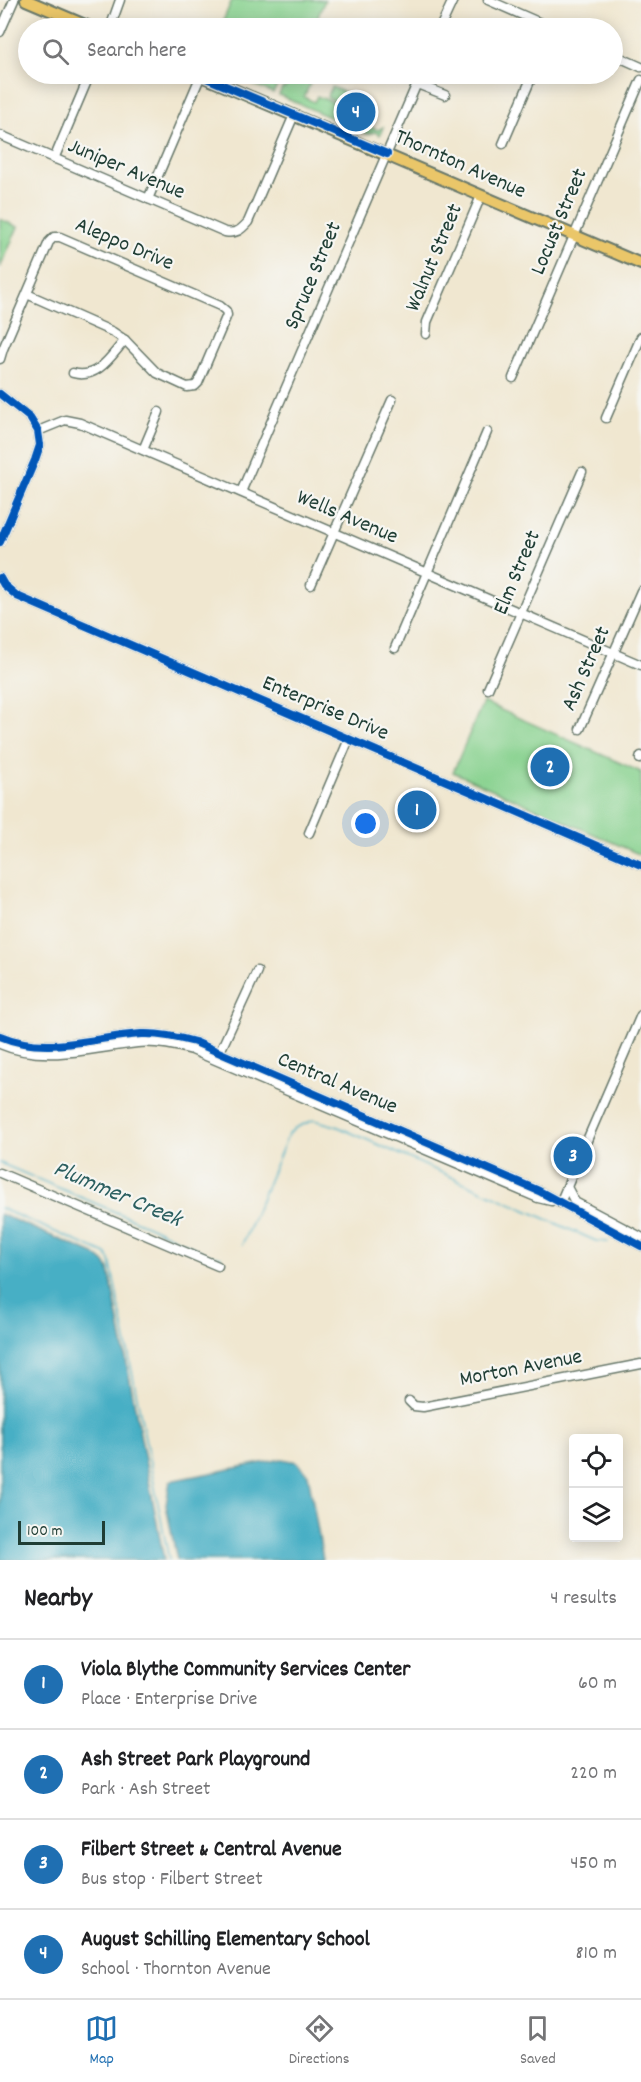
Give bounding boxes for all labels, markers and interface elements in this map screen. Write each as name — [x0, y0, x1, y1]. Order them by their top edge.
search box — [18, 18, 623, 84]
icon: search — [39, 35, 72, 68]
text: Search here — [87, 36, 186, 67]
pin: 4 — [336, 90, 376, 134]
street label: Thornton Avenue — [390, 122, 530, 208]
street label: Juniper Avenue — [62, 131, 190, 209]
street label: Locust Street — [524, 164, 596, 280]
street label: Walnut Street — [398, 199, 472, 317]
street label: Aleppo Drive — [70, 210, 178, 280]
street label: Spruce Street — [277, 217, 351, 335]
street label: Wells Avenue — [292, 483, 402, 553]
street label: Elm Street — [486, 526, 550, 620]
street label: Ash Street — [555, 622, 619, 716]
street label: Enterprise Drive — [257, 668, 393, 750]
pin: 2 — [530, 744, 570, 789]
pin: 1 — [398, 788, 436, 832]
your location — [351, 809, 380, 838]
street label: Central Avenue — [272, 1045, 402, 1123]
pin: 3 — [554, 1134, 592, 1178]
water label: Plummer Creek — [47, 1153, 189, 1238]
street label: Morton Avenue — [457, 1342, 585, 1396]
map controls — [569, 1434, 623, 1542]
button: locate — [569, 1434, 623, 1488]
button: layers — [569, 1488, 623, 1542]
scale bar — [18, 1518, 105, 1546]
text: 100 m — [27, 1520, 63, 1543]
text: Nearby — [24, 1581, 92, 1618]
text: 4 results — [550, 1585, 617, 1613]
text: Viola Blythe Community Services Center — [81, 1655, 410, 1686]
text: 1 — [41, 1670, 46, 1698]
text: 60 m — [578, 1670, 617, 1698]
text: Place · Enterprise Drive — [81, 1686, 257, 1714]
text: Ash Street Park Playground — [81, 1745, 310, 1776]
text: 2 — [39, 1760, 48, 1788]
text: 220 m — [570, 1760, 617, 1788]
text: Park · Ash Street — [81, 1776, 211, 1804]
text: Filbert Street & Central Avenue — [81, 1835, 342, 1866]
text: 3 — [39, 1850, 48, 1878]
text: 450 m — [570, 1850, 617, 1878]
text: Bus stop · Filbert Street — [81, 1866, 263, 1894]
text: August Schilling Elementary School — [81, 1925, 370, 1956]
text: 4 — [39, 1940, 48, 1968]
text: 810 m — [575, 1940, 617, 1968]
text: School · Thornton Avenue — [81, 1956, 271, 1984]
tab: Map — [85, 2012, 118, 2071]
tab: Directions — [289, 2012, 349, 2071]
tab: Saved — [520, 2012, 556, 2071]

